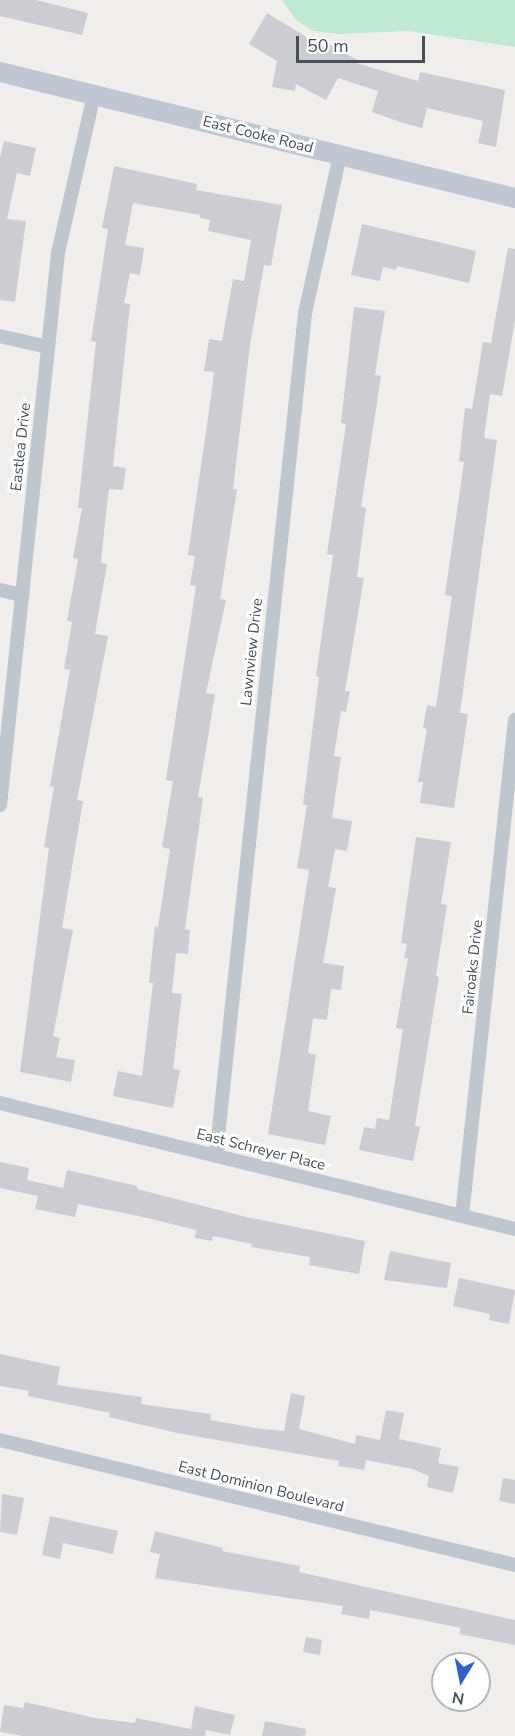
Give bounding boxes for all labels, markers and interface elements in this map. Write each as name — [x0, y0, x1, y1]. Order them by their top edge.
scale bar — [299, 24, 428, 62]
text: 50 m — [307, 34, 349, 58]
street label: East Cooke Road — [201, 113, 315, 157]
street label: Eastlea Drive — [7, 402, 35, 492]
street label: Lawnview Drive — [237, 597, 267, 707]
street label: Fairoaks Drive — [459, 919, 487, 1015]
street label: East Schreyer Place — [195, 1125, 327, 1175]
street label: East Dominion Boulevard — [176, 1458, 346, 1516]
north arrow — [431, 1652, 491, 1712]
text: N — [450, 1686, 466, 1710]

